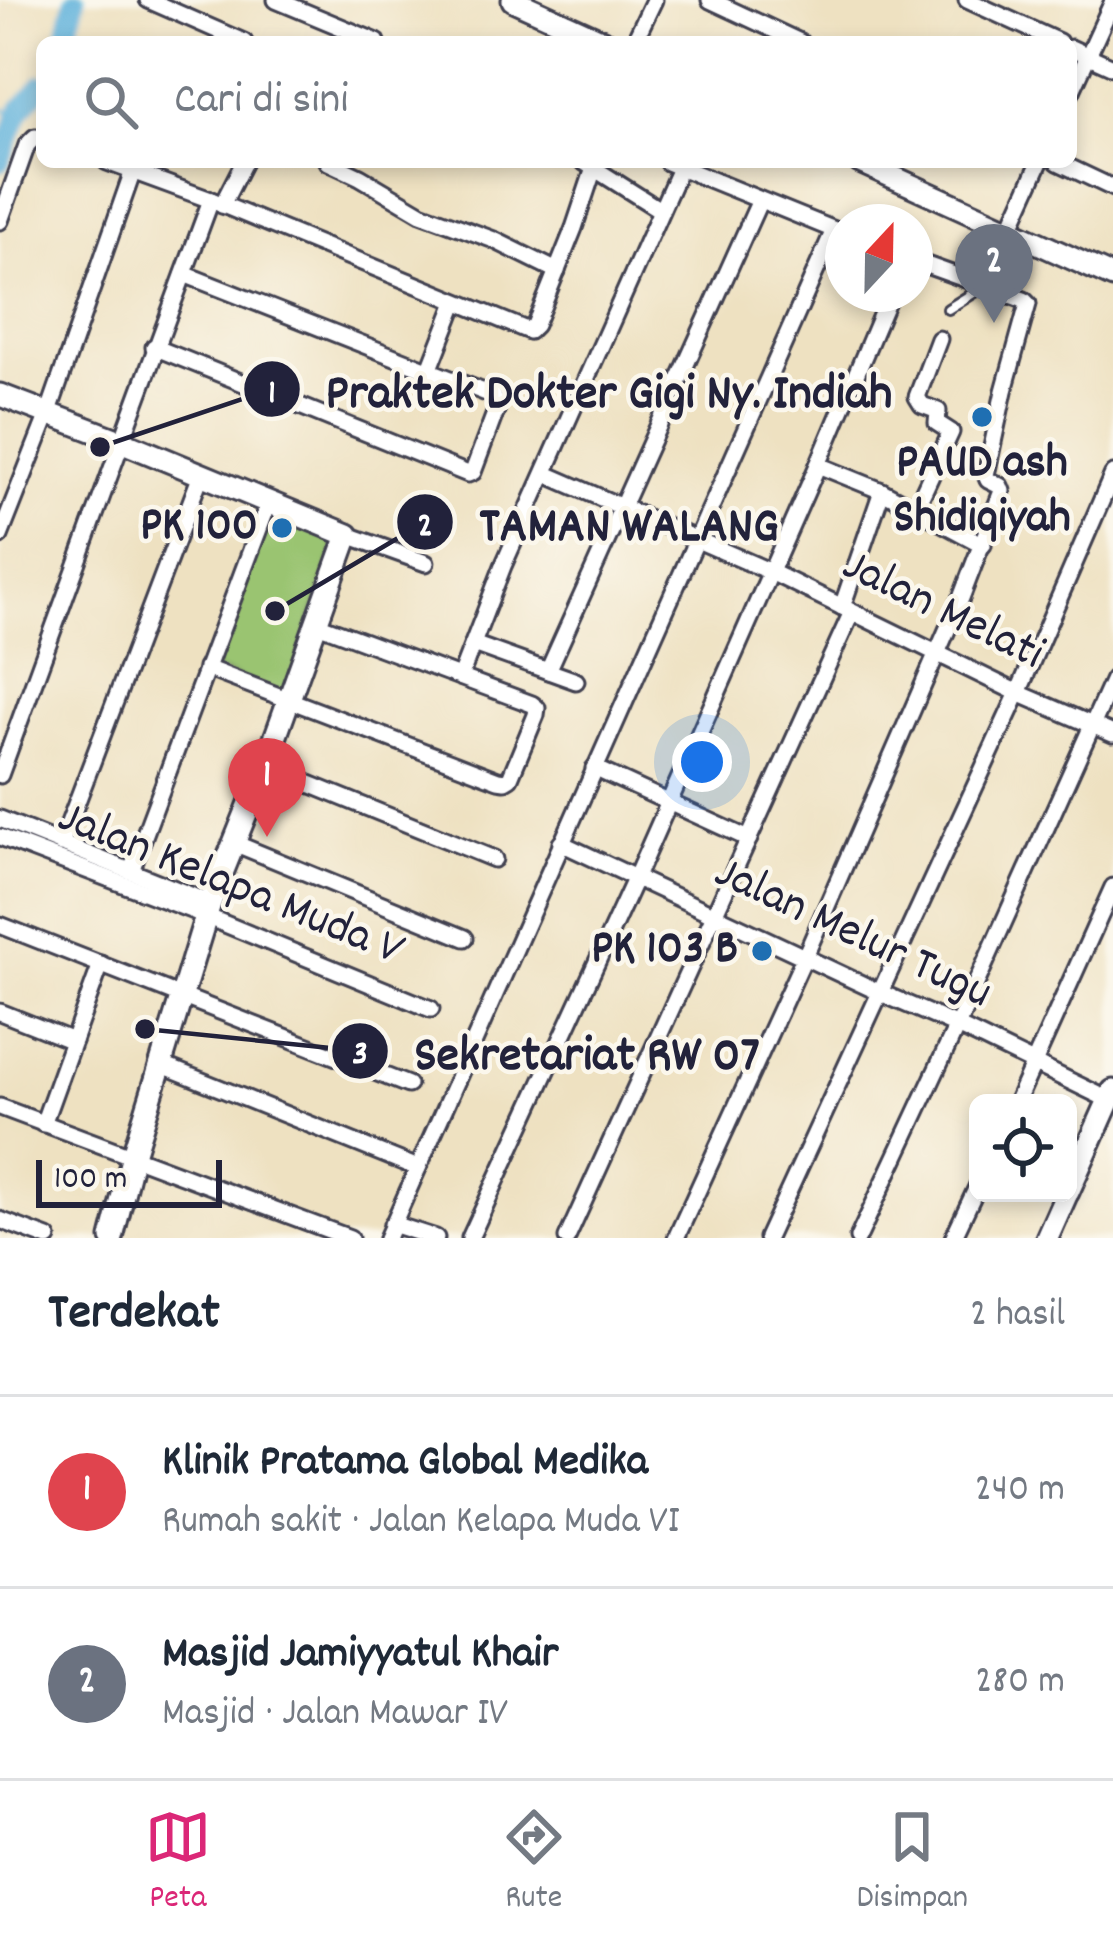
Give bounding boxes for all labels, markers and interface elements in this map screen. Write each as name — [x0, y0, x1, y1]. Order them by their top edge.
search box — [36, 36, 1077, 168]
icon: search — [78, 69, 144, 135]
text: Cari di sini — [174, 70, 348, 134]
north arrow — [825, 204, 933, 312]
pin: 2 — [955, 224, 1033, 323]
callout: Praktek Dokter Gigi Ny. Indiah — [242, 346, 917, 433]
text: Praktek Dokter Gigi Ny. Indiah — [326, 361, 892, 433]
text: 1 — [268, 369, 276, 421]
marker: PAUD ash Shidiqiyah — [969, 404, 995, 430]
place label: PAUD ash Shidiqiyah — [893, 431, 1071, 555]
callout: TAMAN WALANG — [395, 479, 803, 566]
place label: PK 100 — [140, 494, 258, 563]
text: TAMAN WALANG — [479, 494, 779, 566]
text: 2 — [417, 502, 433, 554]
marker: PK 100 — [269, 515, 295, 541]
street label: Jalan Melati — [829, 533, 1055, 691]
your location — [672, 732, 732, 792]
pin: 1 — [228, 738, 306, 837]
street label: Jalan Kelapa Muda V — [47, 785, 413, 987]
street label: Jalan Melur Tugu — [702, 841, 1002, 1029]
place label: PK 103 B — [591, 917, 738, 986]
marker: PK 103 B — [749, 938, 775, 964]
callout: Sekretariat RW 07 — [330, 1007, 784, 1094]
text: Sekretariat RW 07 — [414, 1023, 760, 1095]
text: 3 — [352, 1030, 368, 1082]
map controls — [969, 1094, 1077, 1202]
button: locate — [969, 1094, 1077, 1202]
scale bar — [36, 1154, 222, 1207]
text: 100 m — [54, 1157, 127, 1204]
text: Terdekat — [48, 1280, 220, 1352]
text: 2 hasil — [970, 1289, 1065, 1344]
text: Klinik Pratama Global Medika — [162, 1432, 648, 1496]
text: 1 — [83, 1464, 91, 1519]
text: 240 m — [975, 1464, 1065, 1519]
text: Rumah sakit · Jalan Kelapa Muda VI — [162, 1496, 680, 1551]
text: Masjid Jamiyyatul Khair — [162, 1624, 559, 1688]
text: 2 — [78, 1656, 96, 1711]
text: 280 m — [975, 1656, 1065, 1711]
text: Masjid · Jalan Mawar IV — [162, 1688, 508, 1743]
tab: Peta — [145, 1804, 211, 1923]
tab: Rute — [501, 1804, 567, 1923]
tab: Disimpan — [856, 1804, 968, 1923]

